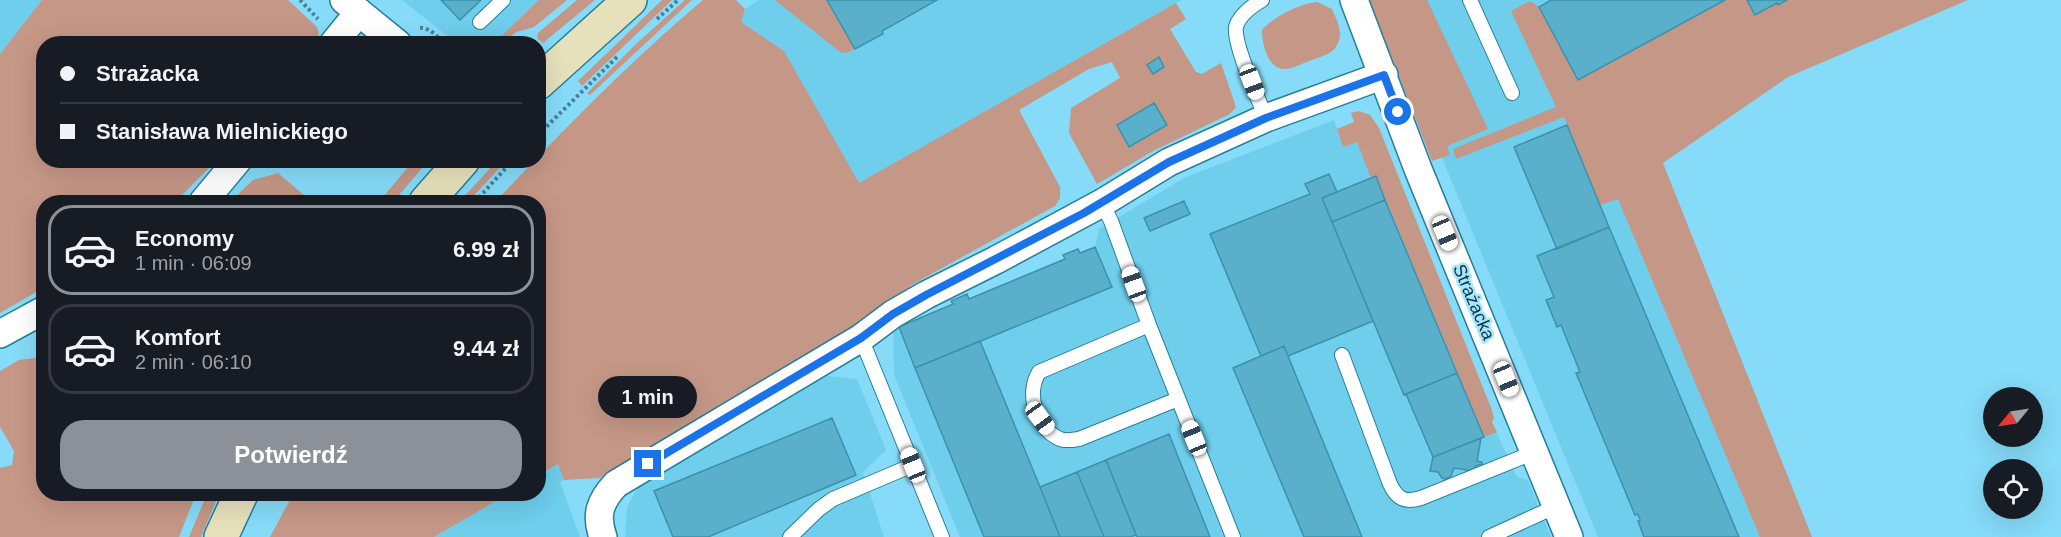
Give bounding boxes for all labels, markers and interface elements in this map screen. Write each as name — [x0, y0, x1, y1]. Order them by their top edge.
text: Strażacka — [96, 61, 199, 86]
car — [1237, 62, 1267, 102]
route start — [1384, 98, 1411, 125]
text: Stanisława Mielnickiego — [96, 119, 348, 144]
car — [1430, 213, 1460, 253]
icon: car — [63, 223, 117, 277]
text: Economy — [135, 226, 234, 251]
text: 6.99 zł — [453, 237, 519, 262]
text: 1 min · 06:09 — [135, 252, 252, 274]
street label: Strażacka — [1449, 261, 1499, 344]
car — [1119, 264, 1149, 304]
icon: car — [63, 322, 117, 376]
text: Komfort — [135, 325, 221, 350]
text: 9.44 zł — [453, 336, 519, 361]
text: 2 min · 06:10 — [135, 351, 252, 373]
car — [1491, 359, 1521, 399]
callout: 1 min — [598, 377, 698, 419]
text: 1 min — [621, 386, 674, 408]
north arrow — [1983, 387, 2043, 447]
map controls — [1983, 387, 2043, 519]
car — [1022, 398, 1058, 438]
car — [1179, 418, 1209, 458]
button: Potwierdź — [60, 420, 522, 489]
car — [898, 445, 928, 485]
route end — [634, 450, 661, 477]
button: locate — [1983, 459, 2043, 519]

